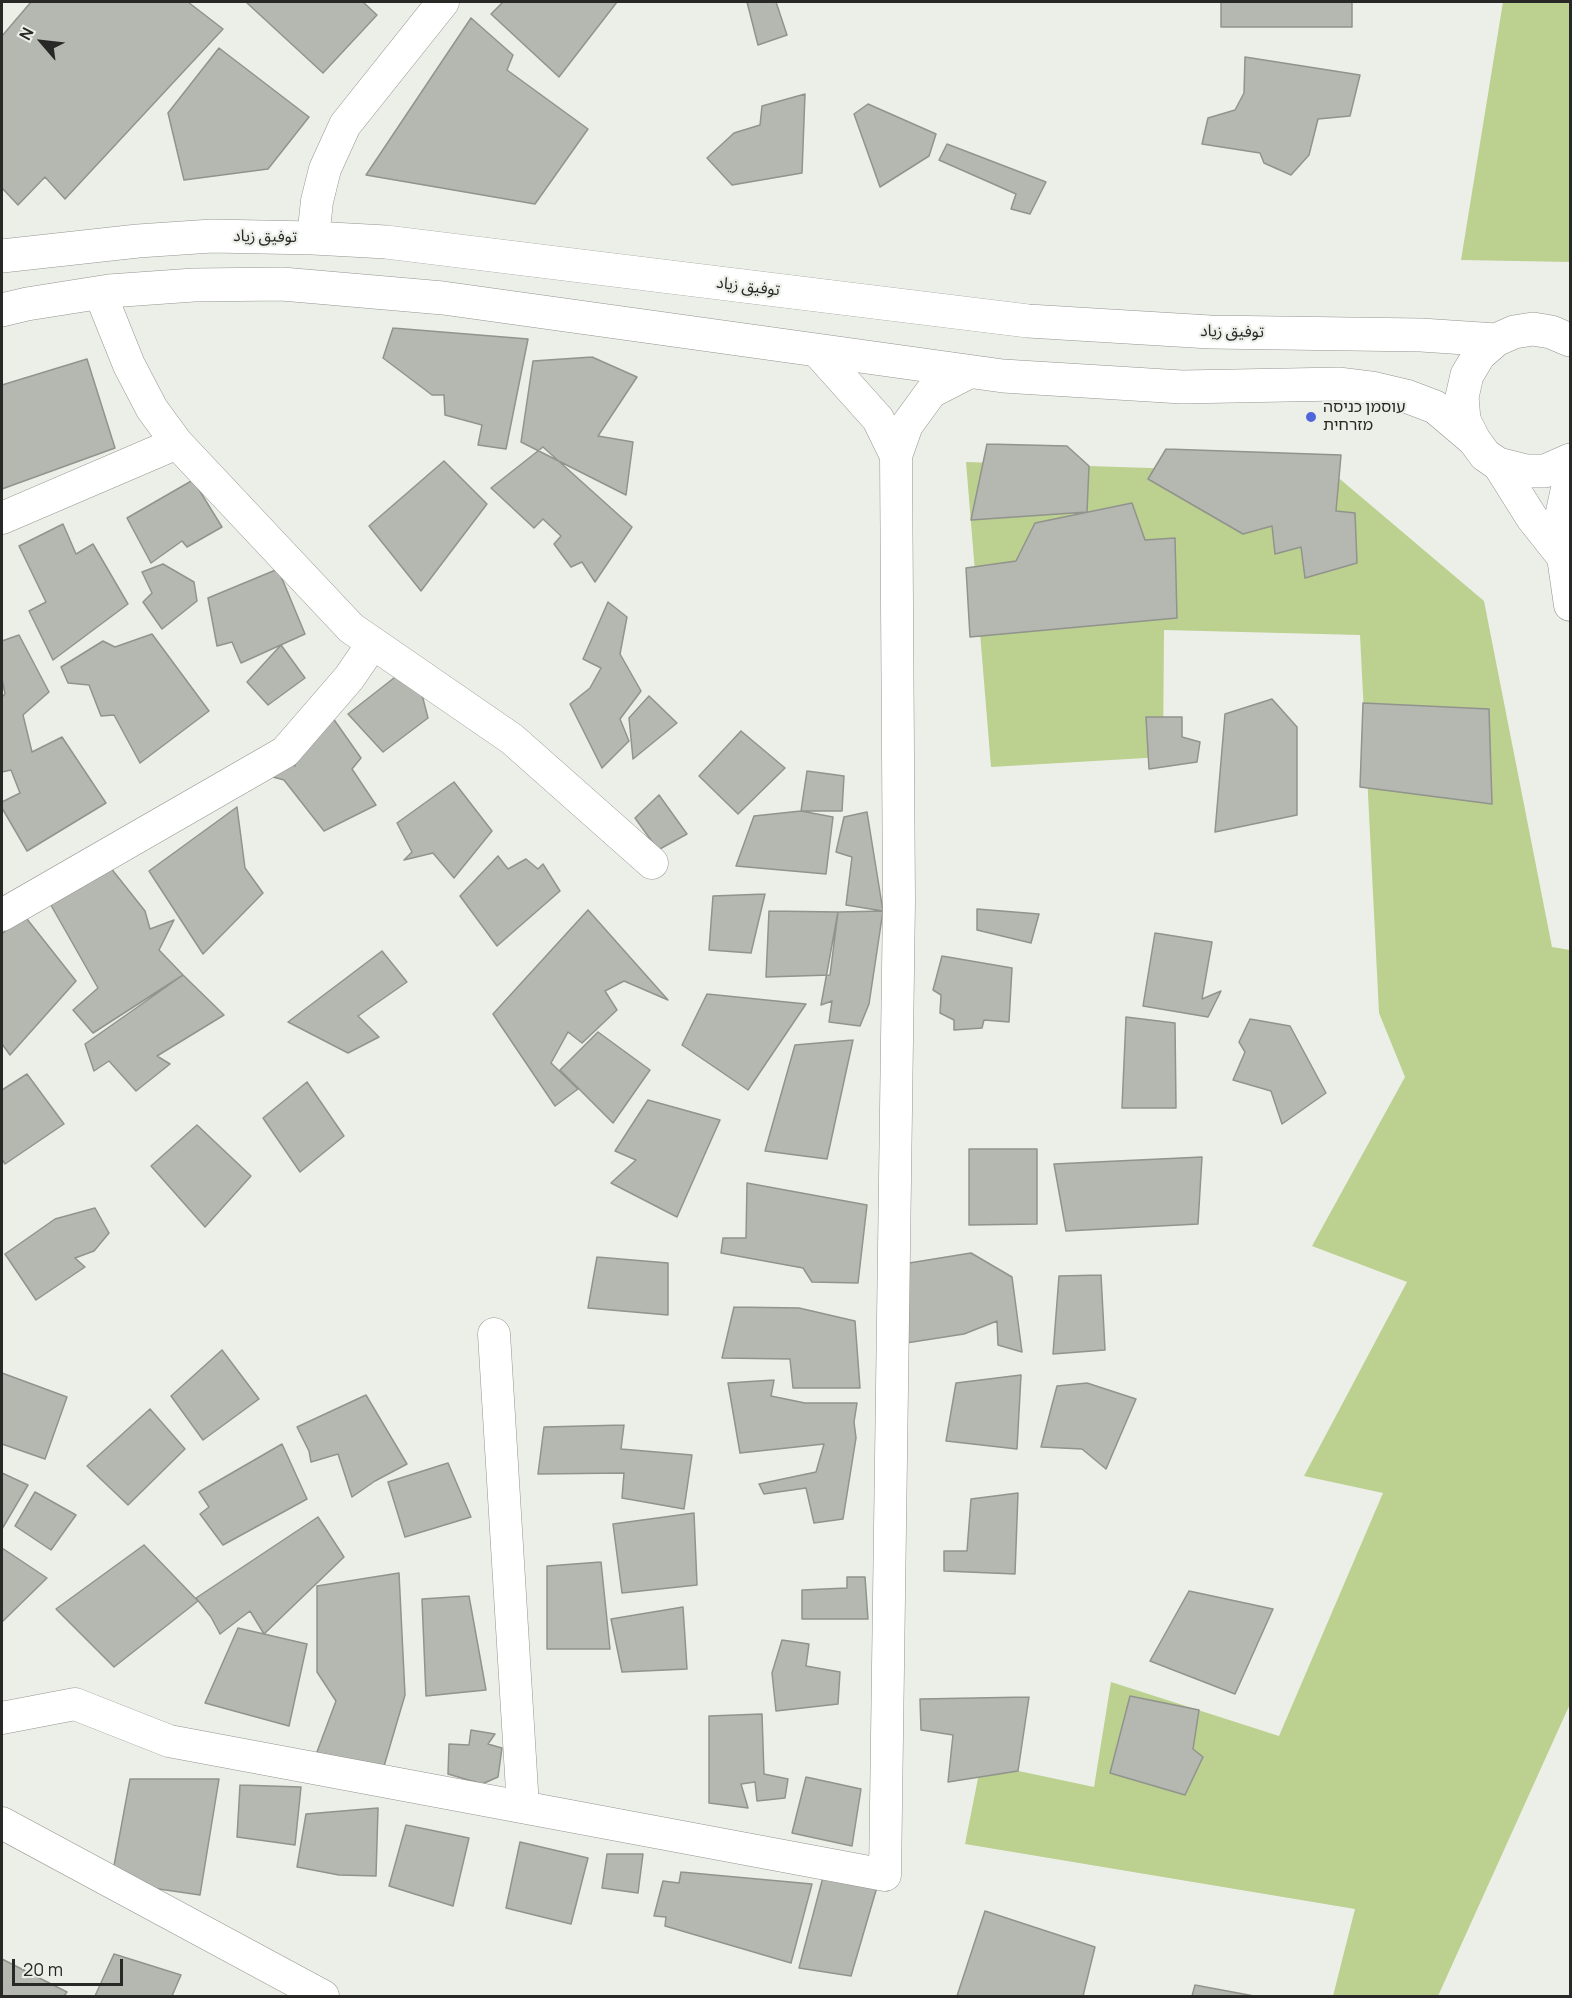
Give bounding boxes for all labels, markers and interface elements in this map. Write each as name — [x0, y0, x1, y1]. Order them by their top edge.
north arrow — [12, 12, 72, 72]
text: N — [14, 23, 39, 44]
street label: توفيق زياد — [233, 227, 297, 247]
street label: توفيق زياد — [715, 274, 781, 300]
street label: توفيق زياد — [1200, 322, 1264, 342]
place label: עוסמן כניסה מזרחית — [1323, 398, 1405, 436]
marker: עוסמן כניסה מזרחית — [1304, 410, 1318, 424]
scale bar — [15, 1947, 126, 1985]
text: 20 m — [23, 1957, 63, 1981]

